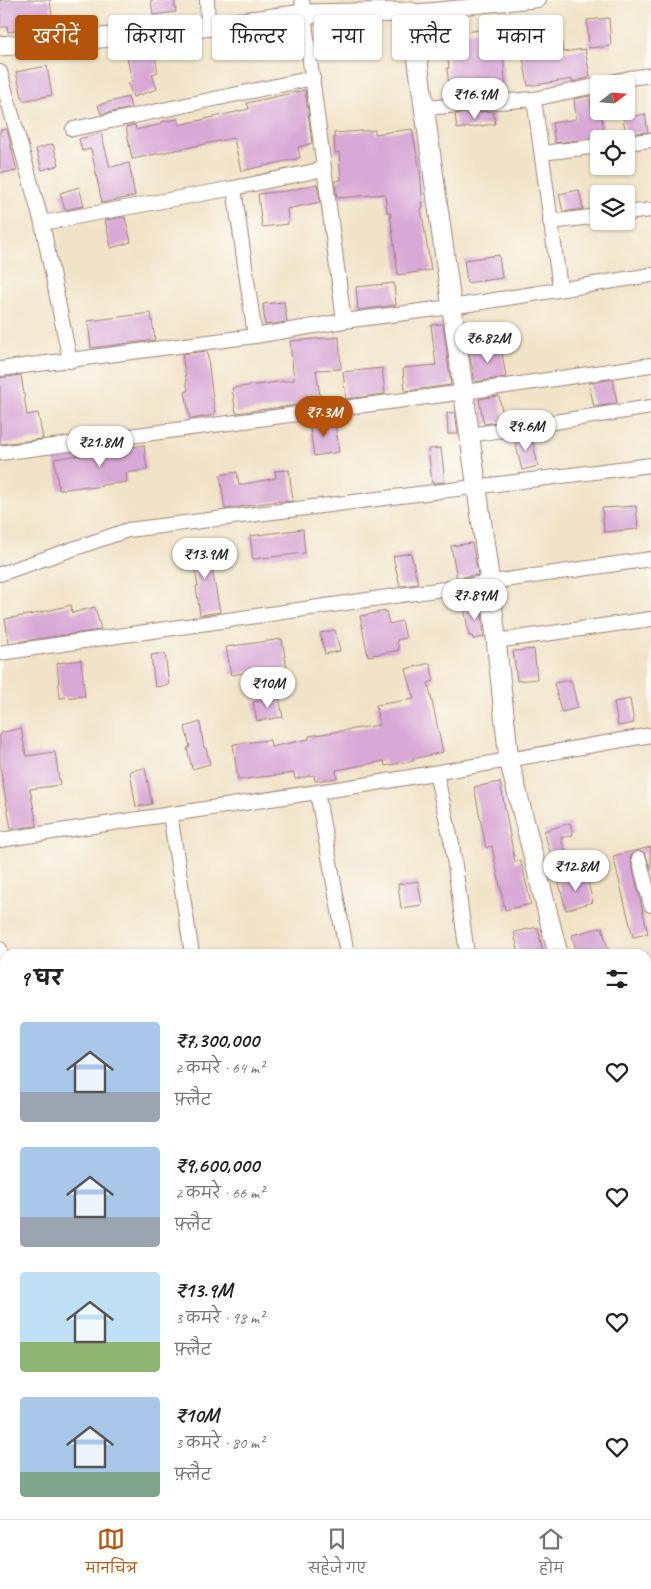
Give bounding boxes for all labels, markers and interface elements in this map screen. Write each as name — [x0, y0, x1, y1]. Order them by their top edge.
chip: खरीदें — [15, 15, 98, 60]
chip: किराया — [108, 15, 202, 60]
chip: फ़िल्टर — [212, 15, 304, 60]
chip: नया — [314, 15, 382, 60]
chip: फ़्लैट — [392, 15, 469, 60]
chip: मकान — [479, 15, 563, 60]
north arrow — [590, 75, 635, 120]
map controls — [590, 75, 635, 230]
pin: ₹16.9M — [434, 78, 516, 120]
text: ₹16.9M — [453, 84, 497, 104]
button: locate — [590, 130, 635, 175]
button: layers — [590, 185, 635, 230]
pin: ₹6.82M — [447, 322, 529, 364]
text: ₹6.82M — [466, 328, 510, 348]
pin: ₹7.3M — [289, 396, 359, 438]
text: ₹7.3M — [306, 402, 342, 422]
pin: ₹9.6M — [491, 410, 561, 452]
text: ₹9.6M — [508, 416, 544, 436]
pin: ₹21.8M — [59, 426, 141, 468]
text: ₹21.8M — [78, 432, 122, 452]
pin: ₹13.9M — [164, 538, 246, 580]
text: ₹13.9M — [183, 544, 227, 564]
pin: ₹7.89M — [434, 578, 516, 621]
text: ₹7.89M — [453, 585, 497, 605]
pin: ₹10M — [238, 666, 298, 709]
text: ₹10M — [251, 673, 285, 693]
pin: ₹12.8M — [535, 850, 617, 892]
text: ₹12.8M — [554, 856, 598, 876]
text: 9 घर — [20, 965, 62, 991]
icon: filters — [603, 965, 631, 993]
text: ₹7,300,000 — [175, 1027, 259, 1053]
icon: home — [60, 1042, 120, 1102]
text: 2 कमरे · 64 m² — [175, 1058, 264, 1078]
icon: heart — [603, 1058, 631, 1086]
text: फ़्लैट — [175, 1090, 211, 1110]
text: ₹9,600,000 — [175, 1152, 259, 1178]
icon: home — [60, 1167, 120, 1227]
text: 2 कमरे · 66 m² — [175, 1183, 264, 1203]
icon: heart — [603, 1183, 631, 1211]
text: फ़्लैट — [175, 1215, 211, 1235]
text: ₹13.9M — [175, 1277, 232, 1303]
icon: home — [60, 1292, 120, 1352]
text: 3 कमरे · 98 m² — [175, 1308, 264, 1328]
icon: heart — [603, 1308, 631, 1336]
text: फ़्लैट — [175, 1340, 211, 1360]
text: ₹10M — [175, 1402, 219, 1428]
icon: home — [60, 1417, 120, 1477]
text: 3 कमरे · 80 m² — [175, 1433, 264, 1453]
icon: heart — [603, 1433, 631, 1461]
text: फ़्लैट — [175, 1465, 211, 1485]
tab: मानचित्र — [86, 1525, 137, 1584]
tab: सहेजे गए — [308, 1525, 366, 1584]
tab: होम — [537, 1525, 565, 1584]

